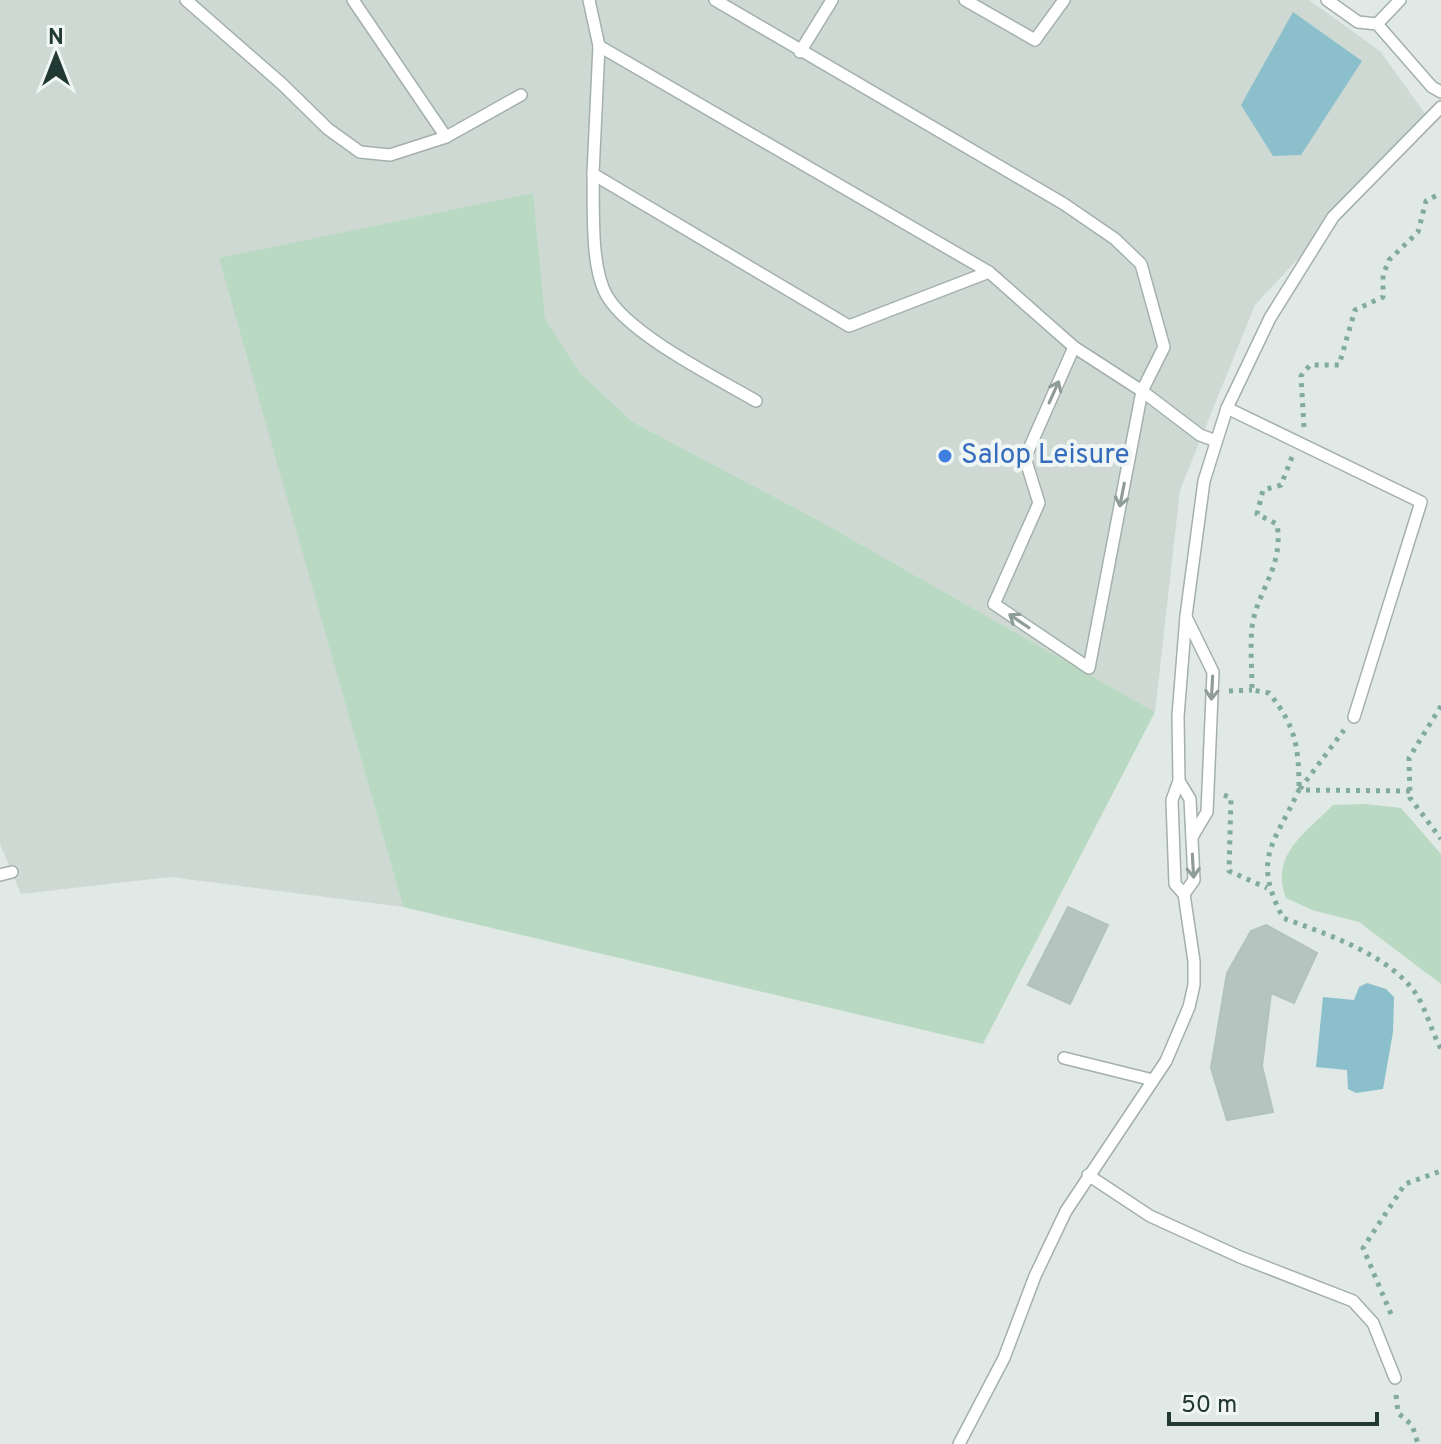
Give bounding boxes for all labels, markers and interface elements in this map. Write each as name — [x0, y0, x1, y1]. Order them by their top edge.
north arrow — [16, 16, 96, 96]
text: N — [48, 25, 64, 52]
one-way arrow — [1047, 380, 1062, 405]
place label: Salop Leisure — [961, 438, 1130, 474]
marker: Salop Leisure — [936, 447, 954, 465]
one-way arrow — [1114, 482, 1129, 508]
one-way arrow — [1008, 613, 1031, 629]
one-way arrow — [1204, 674, 1219, 701]
one-way arrow — [1186, 852, 1201, 879]
scale bar — [1169, 1376, 1377, 1426]
text: 50 m — [1181, 1391, 1237, 1421]

